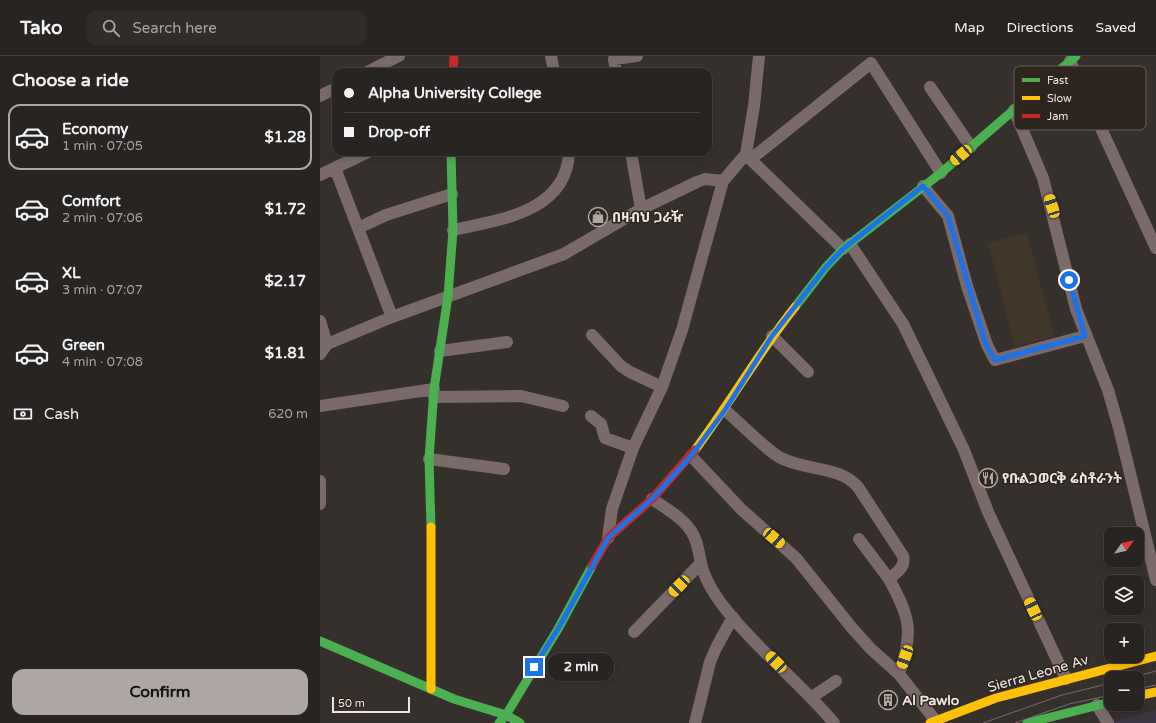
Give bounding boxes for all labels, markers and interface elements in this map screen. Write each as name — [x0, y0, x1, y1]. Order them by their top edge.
search box — [86, 10, 366, 46]
text: Tako — [20, 17, 62, 39]
icon: search — [100, 17, 122, 39]
text: Search here — [132, 19, 217, 37]
text: Map — [954, 19, 985, 36]
text: Directions — [1007, 19, 1074, 36]
text: Saved — [1096, 19, 1136, 36]
legend — [1014, 66, 1146, 130]
text: Choose a ride — [12, 69, 129, 91]
text: Fast — [1047, 74, 1068, 87]
text: Alpha University College — [368, 84, 542, 102]
text: Slow — [1047, 92, 1072, 105]
text: Jam — [1047, 110, 1068, 123]
icon: car — [14, 119, 50, 155]
text: Economy — [62, 120, 128, 138]
text: Drop-off — [368, 123, 430, 141]
text: $1.28 — [265, 128, 306, 146]
text: 1 min · 07:05 — [62, 138, 143, 154]
car — [948, 143, 974, 167]
icon: car — [14, 191, 50, 227]
text: Comfort — [62, 192, 121, 210]
car — [1043, 193, 1061, 219]
text: $1.72 — [265, 200, 306, 218]
shop icon: በዛብህ ጋራዥ — [587, 206, 609, 228]
place label: በዛብህ ጋራዥ — [612, 209, 684, 226]
text: 2 min · 07:06 — [62, 210, 143, 226]
icon: car — [14, 263, 50, 299]
text: XL — [62, 264, 81, 282]
route start — [1060, 271, 1078, 289]
text: $2.17 — [265, 272, 306, 290]
text: 3 min · 07:07 — [62, 282, 143, 298]
icon: car — [14, 335, 50, 371]
text: Green — [62, 336, 105, 354]
text: $1.81 — [265, 344, 306, 362]
text: 4 min · 07:08 — [62, 354, 143, 370]
icon: cash — [12, 403, 34, 425]
text: Cash — [44, 405, 79, 423]
text: 620 m — [268, 406, 308, 422]
restaurant icon: የቡልጋወርቅ ሬስቶራንት — [977, 467, 999, 489]
place label: የቡልጋወርቅ ሬስቶራንት — [1002, 470, 1122, 487]
car — [761, 526, 787, 550]
north arrow — [1104, 527, 1144, 567]
map controls — [1104, 527, 1144, 711]
car — [666, 573, 692, 599]
button: layers — [1104, 575, 1144, 615]
car — [1022, 596, 1044, 622]
button: + — [1104, 623, 1144, 663]
car — [895, 644, 915, 670]
car — [763, 649, 789, 675]
street label: Sierra Leone Av — [986, 651, 1091, 696]
callout: 2 min — [548, 653, 614, 681]
route end — [525, 658, 543, 676]
text: 2 min — [564, 659, 598, 675]
button: Confirm — [12, 669, 308, 715]
button: − — [1104, 671, 1144, 711]
building icon: Al Pawlo — [877, 689, 899, 711]
place label: Al Pawlo — [902, 692, 960, 709]
scale bar — [332, 695, 410, 714]
text: 50 m — [338, 697, 365, 710]

